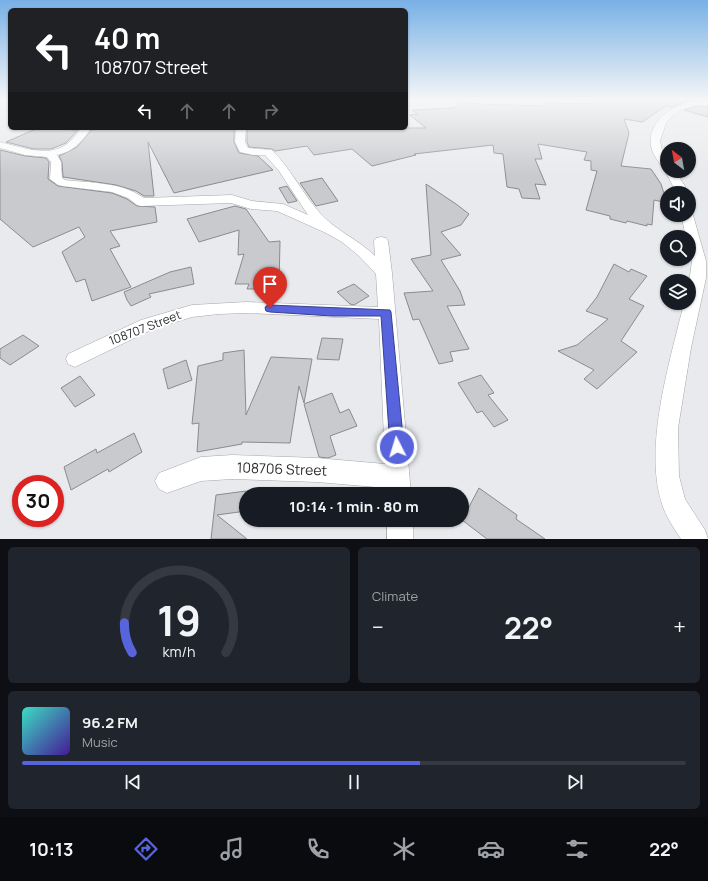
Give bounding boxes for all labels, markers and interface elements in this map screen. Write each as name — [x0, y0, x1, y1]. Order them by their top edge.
text: 40 m — [94, 19, 160, 57]
icon: left — [28, 24, 80, 76]
text: 108707 Street — [94, 55, 208, 79]
icon: left — [134, 100, 156, 122]
icon: ahead — [176, 100, 198, 122]
icon: ahead — [218, 100, 240, 122]
icon: right — [260, 100, 282, 122]
north arrow — [660, 142, 696, 178]
map controls — [660, 142, 696, 310]
button: sound — [660, 186, 696, 222]
button: search — [660, 230, 696, 266]
pin — [253, 267, 287, 308]
icon: arrive — [259, 273, 281, 295]
button: layers — [660, 274, 696, 310]
street label: 108707 Street — [106, 306, 184, 349]
position arrow — [376, 426, 418, 468]
street label: 108706 Street — [237, 457, 328, 480]
speed limit sign: 30 — [12, 475, 64, 527]
text: 10:14 · 1 min · 80 m — [289, 496, 419, 517]
text: Climate — [372, 587, 418, 605]
text: 19 — [157, 592, 201, 648]
text: 22° — [504, 607, 553, 648]
text: − — [372, 612, 384, 642]
text: + — [673, 612, 686, 642]
text: km/h — [162, 642, 196, 661]
text: 96.2 FM — [82, 712, 138, 733]
text: Music — [82, 733, 118, 751]
icon: previous — [122, 771, 144, 793]
icon: pause — [343, 771, 365, 793]
icon: next — [564, 771, 586, 793]
icon: directions — [132, 835, 160, 863]
icon: music — [218, 835, 246, 863]
icon: phone — [304, 835, 332, 863]
icon: climate — [390, 835, 418, 863]
icon: car — [477, 835, 505, 863]
icon: filters — [563, 835, 591, 863]
text: 10:13 — [29, 837, 73, 861]
text: 22° — [649, 837, 679, 861]

